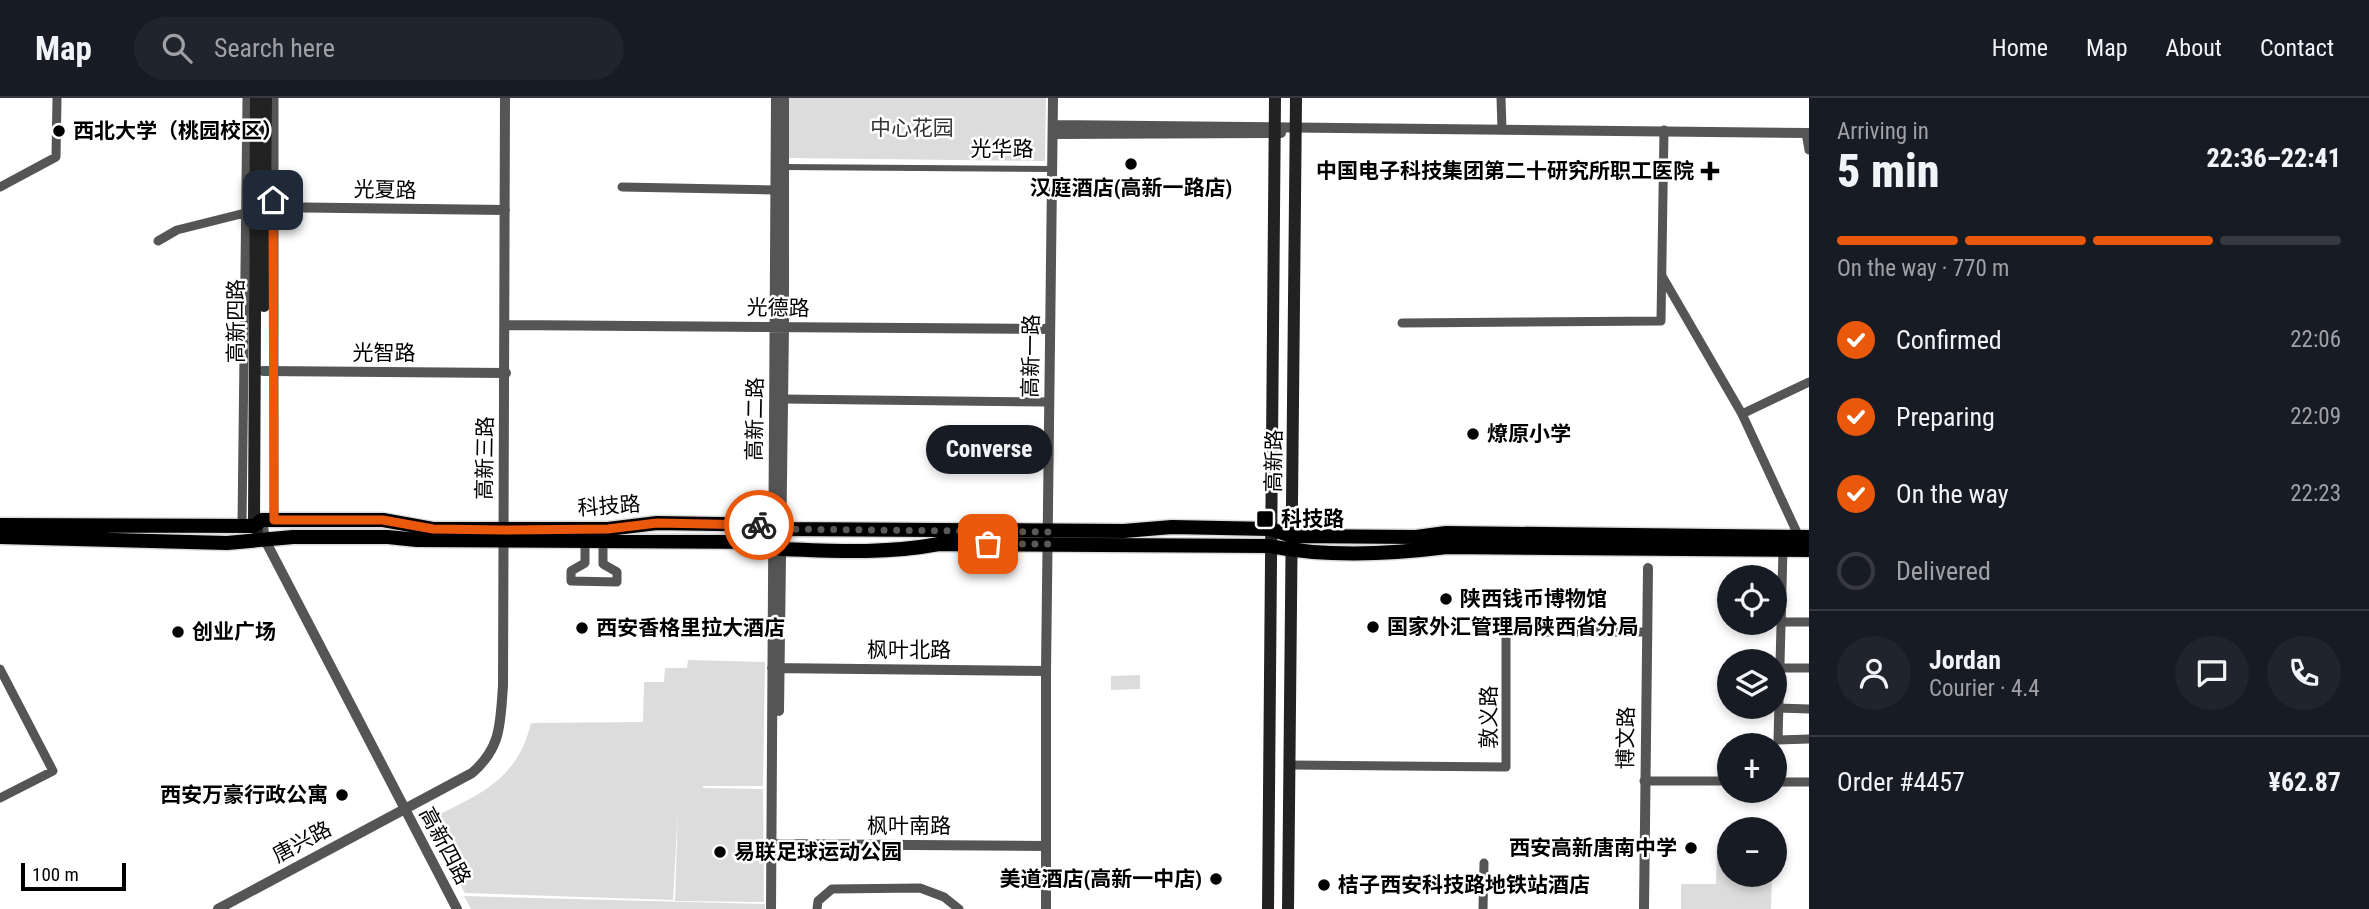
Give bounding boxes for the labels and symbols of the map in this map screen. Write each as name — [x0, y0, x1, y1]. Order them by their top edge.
park label: 中心花园 — [870, 116, 954, 140]
place label: 西北大学（桃园校区） — [73, 119, 283, 143]
marker: 西北大学（桃园校区） — [51, 123, 67, 139]
street label: 光华路 — [971, 137, 1034, 161]
marker: 汉庭酒店(高新一路店) — [1123, 156, 1139, 172]
place label: 中国电子科技集团第二十研究所职工医院 — [1316, 159, 1694, 183]
marker: 中国电子科技集团第二十研究所职工医院 — [1700, 161, 1720, 181]
pin — [243, 170, 303, 230]
place label: 汉庭酒店(高新一路店) — [1030, 176, 1232, 200]
street label: 光夏路 — [353, 177, 417, 203]
street label: 高新四路 — [224, 279, 248, 363]
street label: 光德路 — [746, 295, 810, 321]
street label: 高新一路 — [1018, 314, 1044, 398]
street label: 光智路 — [353, 341, 416, 365]
street label: 高新二路 — [742, 377, 768, 461]
street label: 高新三路 — [472, 416, 498, 500]
place label: 燎原小学 — [1487, 422, 1571, 446]
callout: Converse — [925, 425, 1051, 474]
marker: 燎原小学 — [1465, 426, 1481, 442]
street label: 高新路 — [1261, 429, 1287, 493]
courier — [724, 490, 794, 560]
street label: 科技路 — [577, 492, 641, 520]
place label: 科技路 — [1281, 507, 1344, 531]
marker: 科技路 — [1255, 509, 1275, 529]
pin — [958, 514, 1018, 574]
place label: 陕西钱币博物馆 — [1460, 587, 1607, 611]
marker: 陕西钱币博物馆 — [1438, 591, 1454, 607]
place label: 国家外汇管理局陕西省分局 — [1387, 615, 1639, 639]
place label: 西安香格里拉大酒店 — [596, 616, 785, 640]
marker: 国家外汇管理局陕西省分局 — [1365, 619, 1381, 635]
place label: 创业广场 — [192, 620, 276, 644]
marker: 西安香格里拉大酒店 — [574, 620, 590, 636]
marker: 创业广场 — [170, 624, 186, 640]
street label: 枫叶北路 — [867, 638, 951, 662]
street label: 敦义路 — [1477, 686, 1501, 749]
street label: 博文路 — [1613, 706, 1639, 770]
place label: 西安万豪行政公寓 — [160, 783, 328, 807]
marker: 西安万豪行政公寓 — [334, 787, 350, 803]
street label: 高新四路 — [415, 803, 475, 889]
street label: 枫叶南路 — [867, 814, 951, 838]
street label: 唐兴路 — [269, 817, 335, 867]
place label: 西安高新唐南中学 — [1509, 836, 1677, 860]
place label: 易联足球运动公园 — [734, 840, 902, 864]
marker: 西安高新唐南中学 — [1683, 840, 1699, 856]
marker: 易联足球运动公园 — [712, 844, 728, 860]
scale bar — [21, 860, 126, 892]
place label: 美道酒店(高新一中店) — [999, 867, 1202, 891]
marker: 美道酒店(高新一中店) — [1208, 871, 1224, 887]
place label: 桔子西安科技路地铁站酒店 — [1338, 873, 1590, 897]
marker: 桔子西安科技路地铁站酒店 — [1316, 877, 1332, 893]

